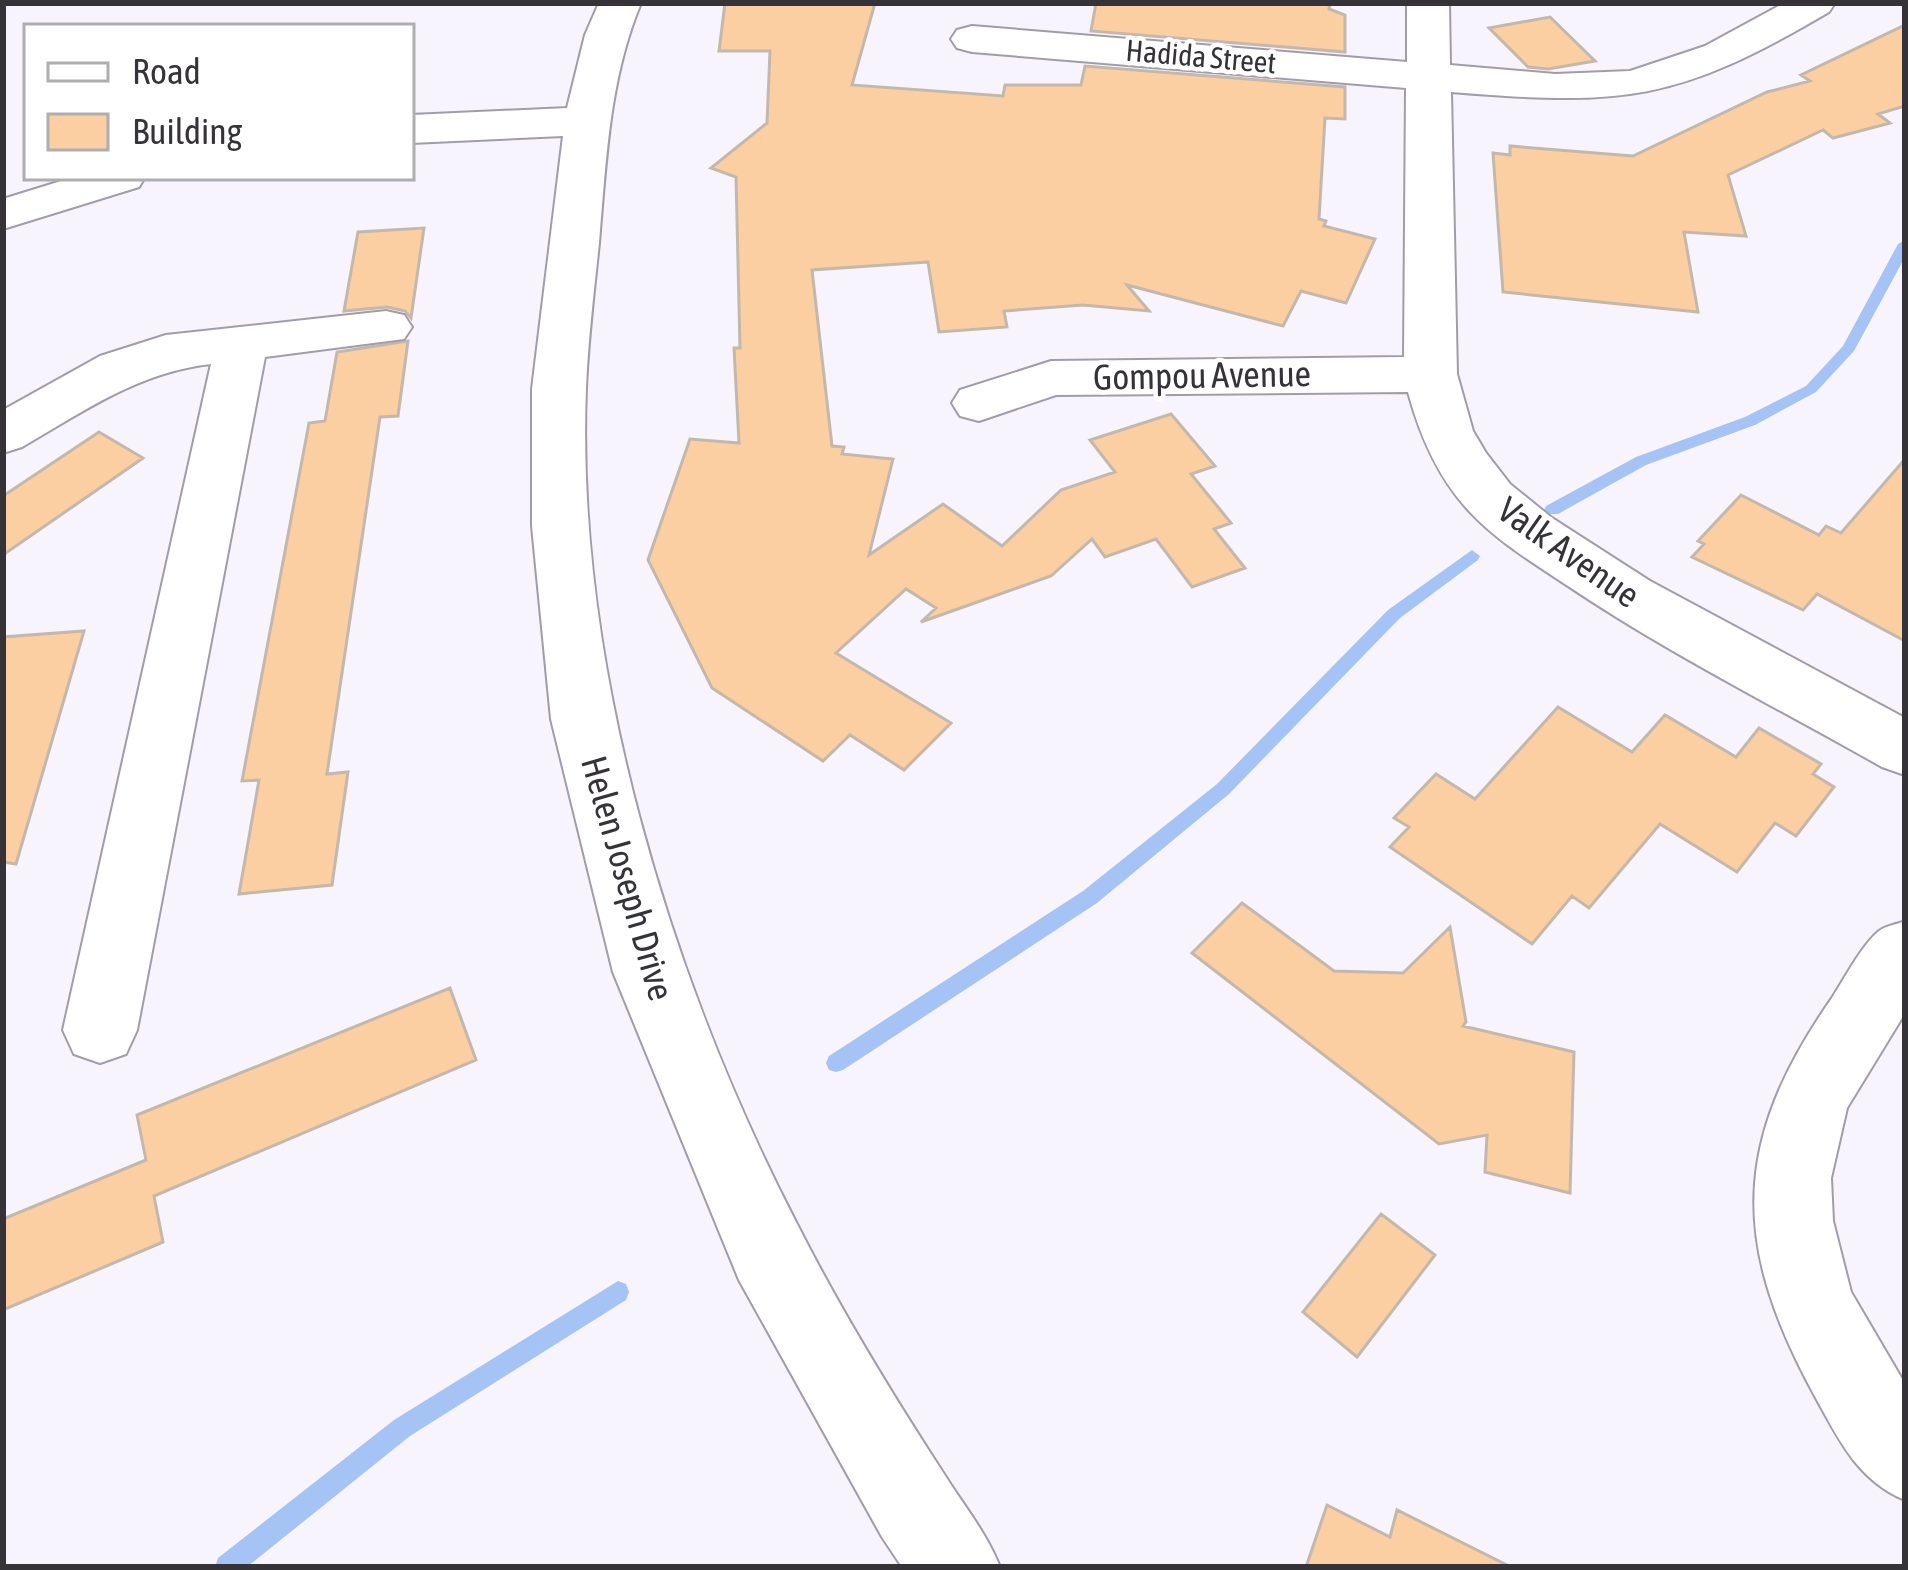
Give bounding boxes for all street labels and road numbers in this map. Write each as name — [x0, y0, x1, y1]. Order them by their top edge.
street label: Hadida Street — [1125, 33, 1278, 80]
street label: Gompou Avenue — [1093, 352, 1311, 398]
street label: Valk Avenue — [1490, 488, 1648, 616]
street label: Helen Joseph Drive — [573, 751, 683, 1005]

